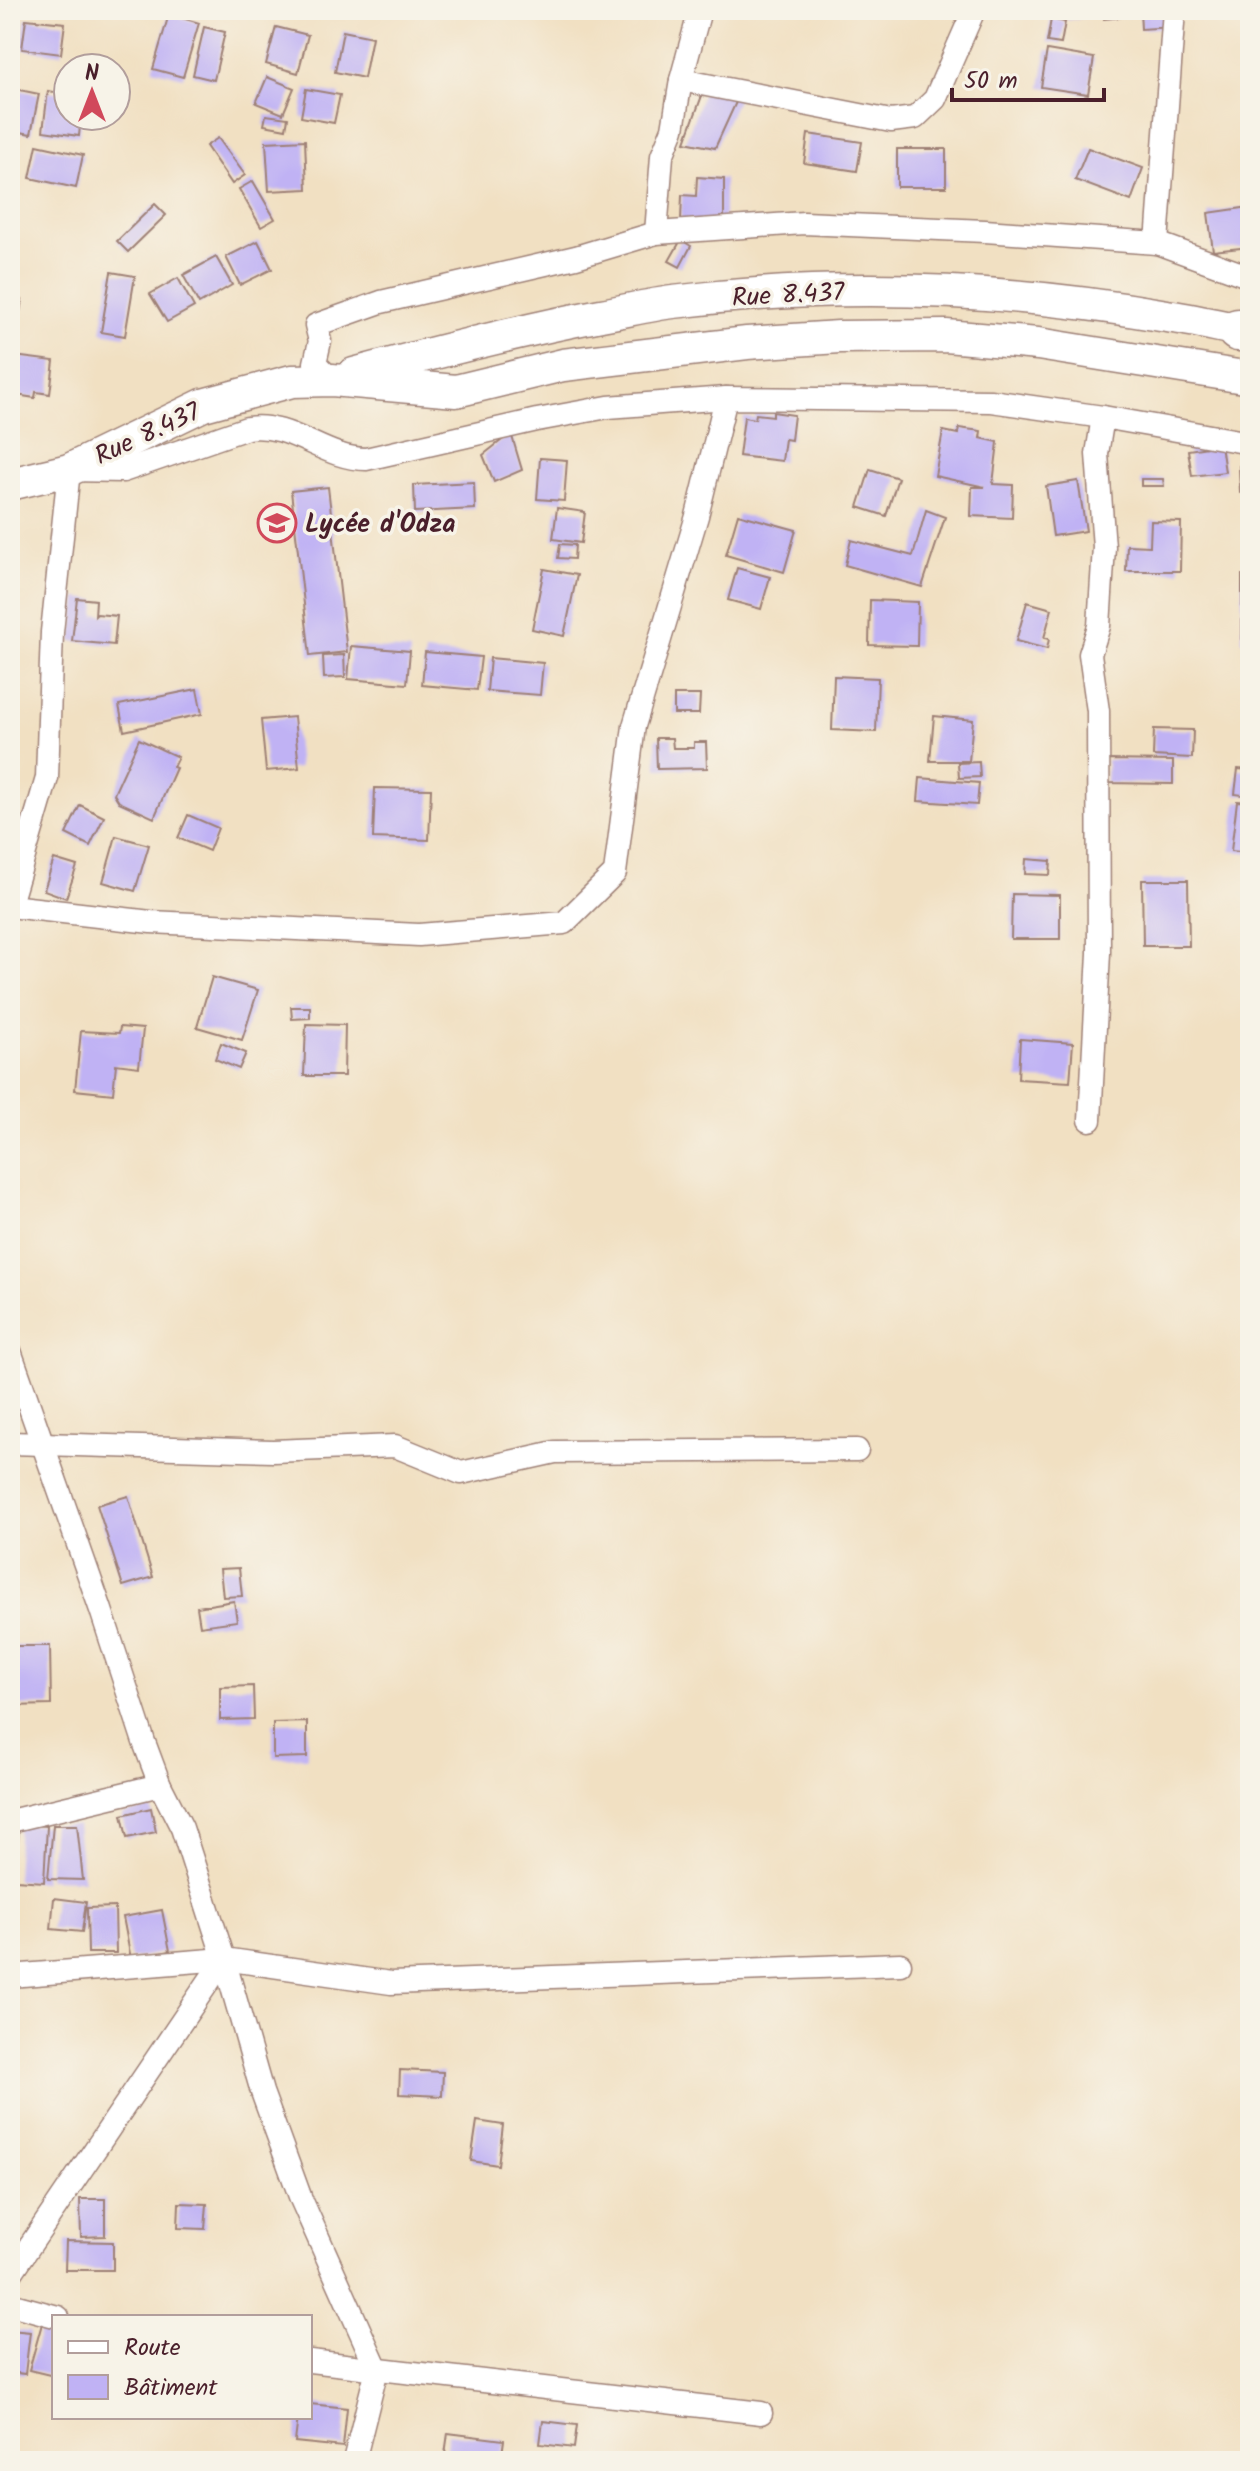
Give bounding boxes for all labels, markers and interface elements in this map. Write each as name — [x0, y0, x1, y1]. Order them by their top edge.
north arrow — [52, 52, 132, 132]
scale bar — [952, 52, 1104, 102]
text: N — [85, 57, 99, 92]
text: 50 m — [964, 62, 1018, 101]
street label: Rue 8.437 — [731, 272, 847, 320]
street label: Rue 8.437 — [88, 392, 209, 478]
school or university icon: Lycée d'Odza — [256, 502, 298, 544]
place label: Lycée d'Odza — [305, 504, 456, 546]
legend — [52, 2315, 312, 2419]
text: Route — [124, 2329, 181, 2368]
text: Bâtiment — [124, 2369, 218, 2408]

